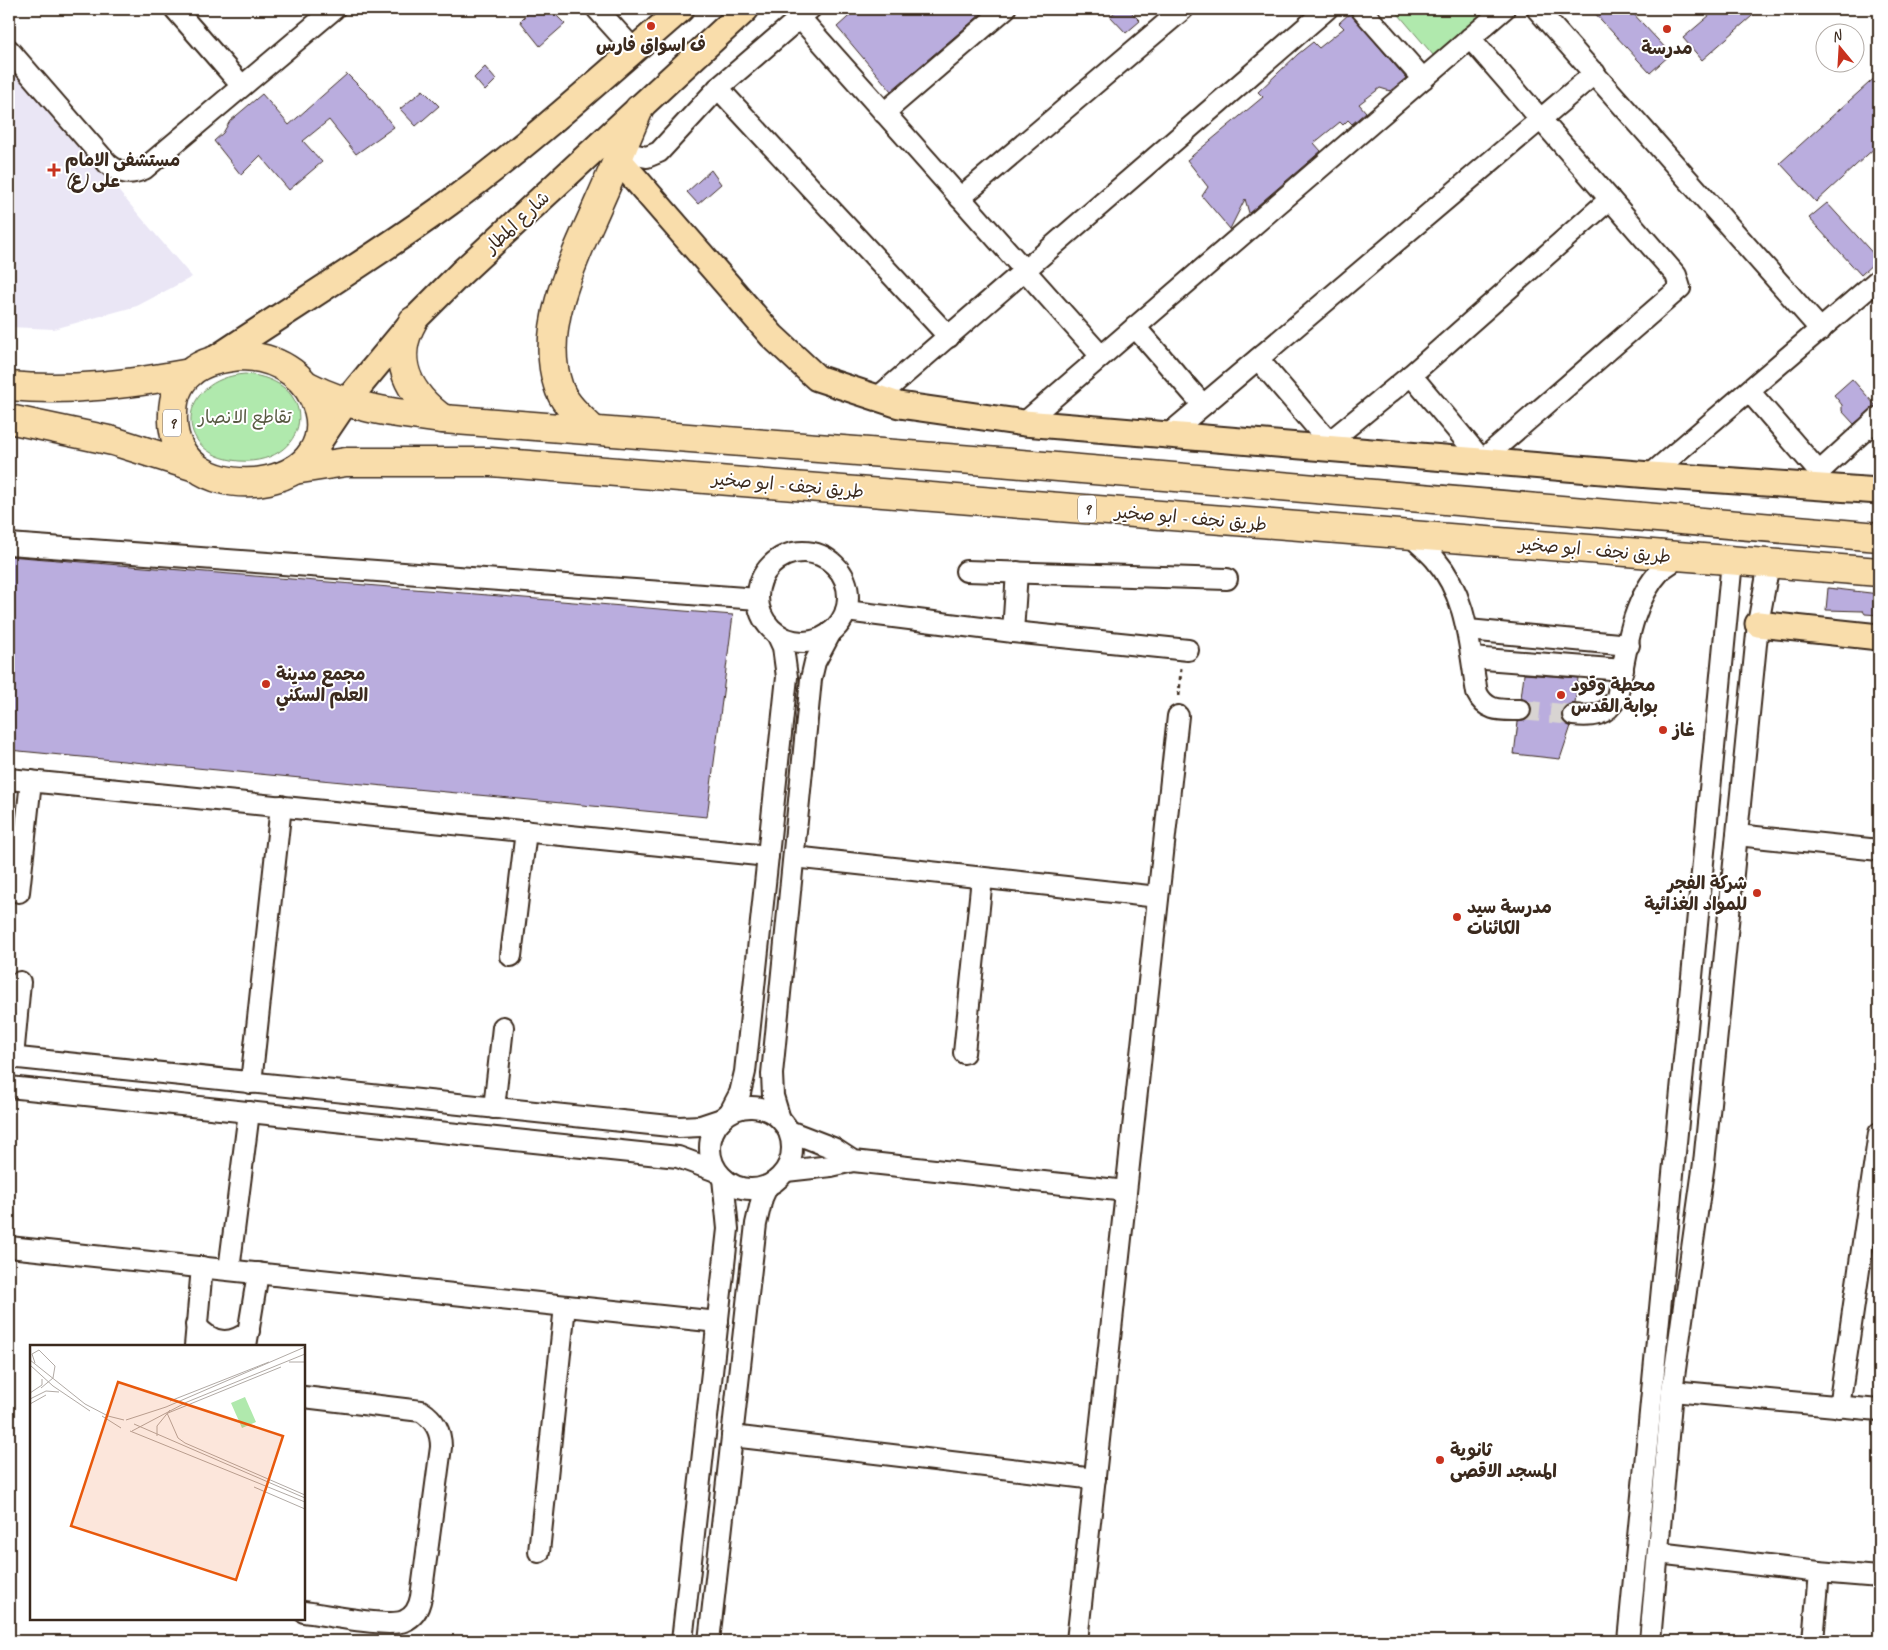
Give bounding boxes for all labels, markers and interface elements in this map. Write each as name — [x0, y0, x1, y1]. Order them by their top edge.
marker: ف اسواق فارس — [645, 20, 657, 32]
north arrow — [1816, 22, 1866, 72]
marker: مدرسة — [1661, 23, 1673, 35]
text: N — [1829, 26, 1845, 46]
place label: ف اسواق فارس — [596, 34, 706, 56]
place label: مدرسة — [1641, 37, 1693, 59]
place label: مستشفی الامام علی (ع) — [65, 149, 180, 193]
marker: مستشفی الامام علی (ع) — [47, 163, 61, 177]
street label: شارع المطار — [478, 186, 555, 260]
park label: تقاطع الانصار — [196, 406, 293, 430]
road number: 9 — [163, 409, 181, 436]
street label: طريق نجف - ابو صخير — [709, 467, 865, 503]
road number: 9 — [1078, 496, 1096, 522]
street label: طريق نجف - ابو صخير — [1112, 500, 1268, 536]
street label: طريق نجف - ابو صخير — [1516, 532, 1672, 568]
place label: مجمع مدينة العلم السكني — [276, 663, 368, 711]
place label: محطة وقود بوابة القدس — [1571, 674, 1658, 717]
marker: مجمع مدينة العلم السكني — [260, 678, 272, 690]
marker: محطة وقود بوابة القدس — [1555, 689, 1567, 701]
place label: غاز — [1671, 719, 1695, 741]
marker: غاز — [1657, 724, 1669, 736]
place label: شركة الفجر للمواد الغذائية — [1644, 872, 1747, 915]
marker: شركة الفجر للمواد الغذائية — [1751, 887, 1763, 899]
place label: مدرسة سيد الكائنات — [1467, 896, 1552, 939]
marker: مدرسة سيد الكائنات — [1451, 911, 1463, 923]
inset map — [30, 1345, 305, 1620]
place label: ثانوية المسجد الاقصى — [1450, 1439, 1557, 1483]
marker: ثانوية المسجد الاقصى — [1434, 1454, 1446, 1466]

